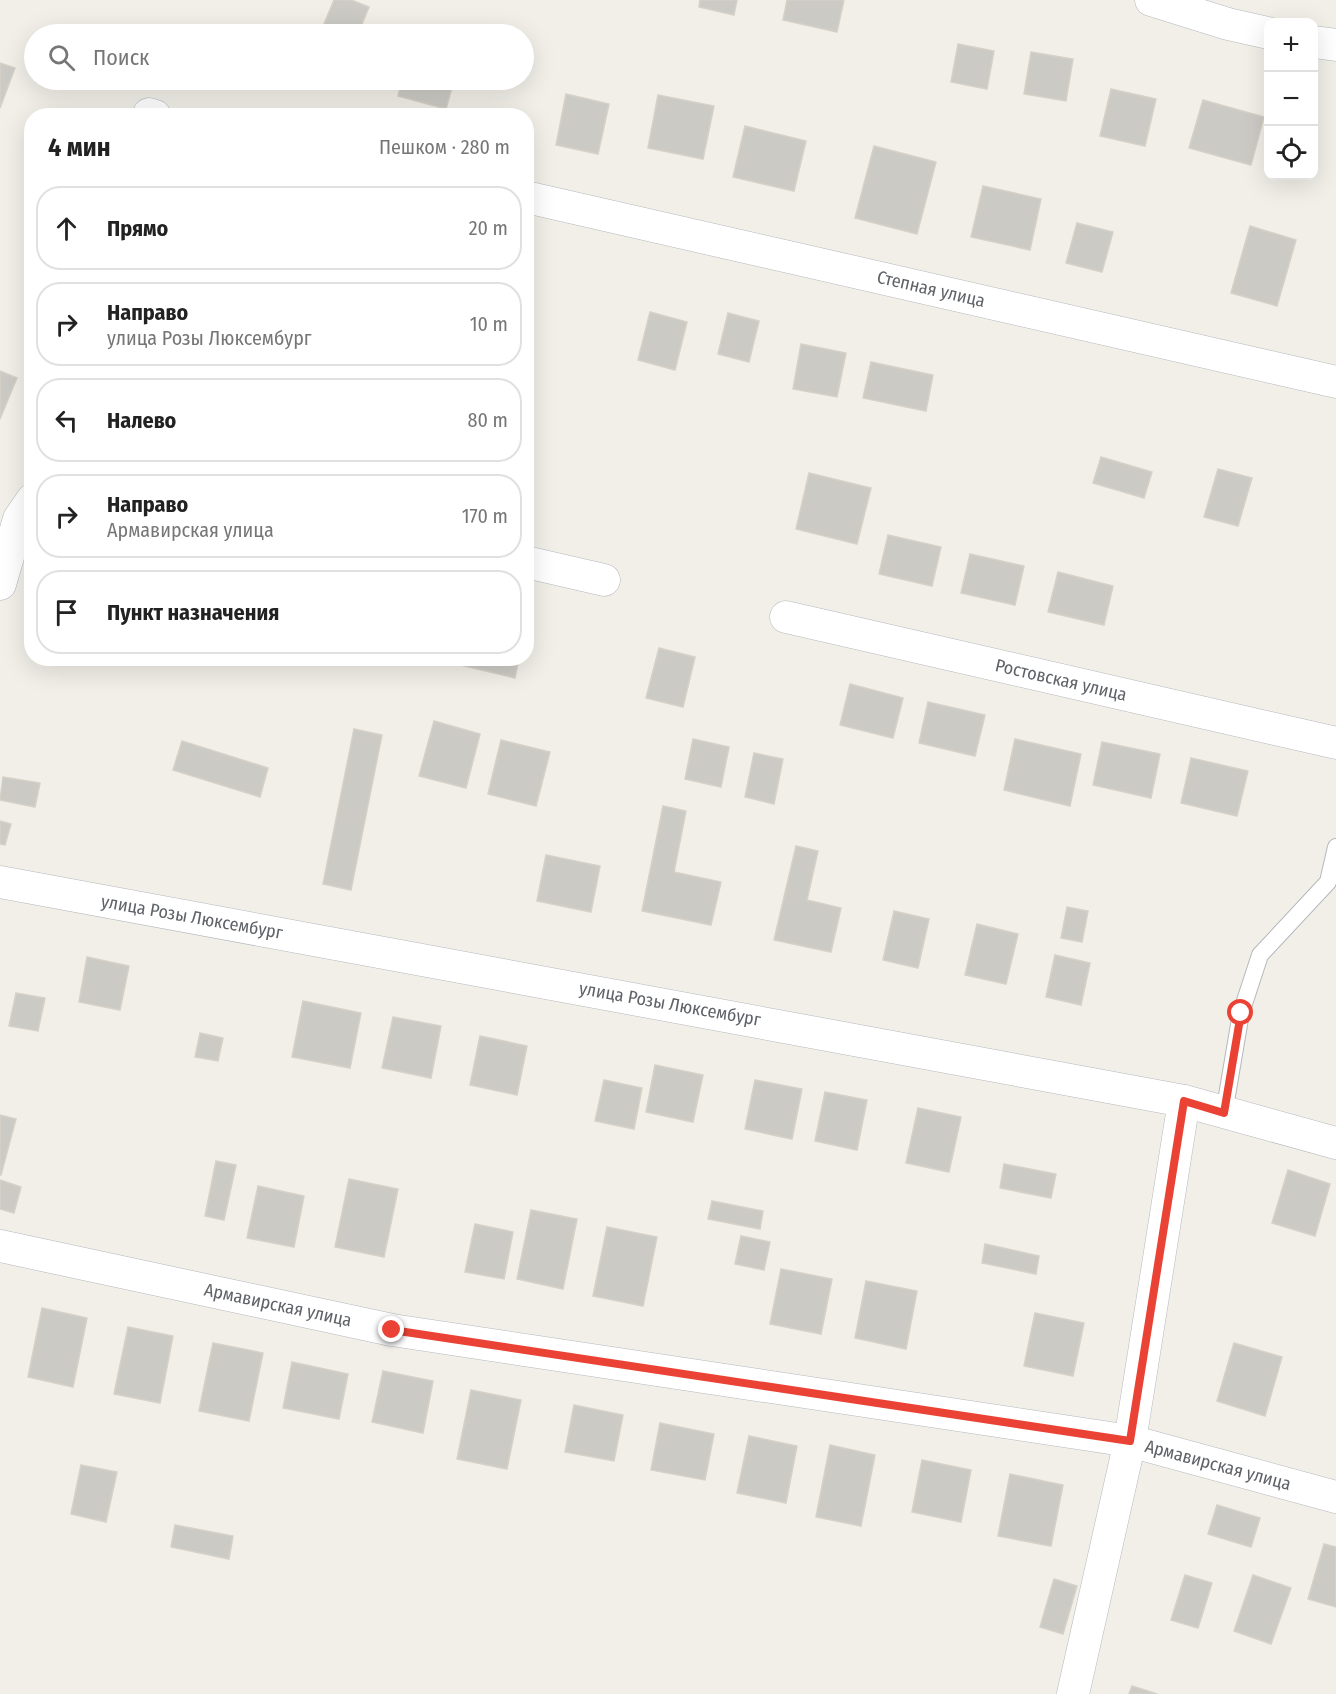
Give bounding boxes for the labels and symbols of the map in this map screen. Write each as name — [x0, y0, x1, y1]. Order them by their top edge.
street label: Степная улица — [875, 266, 987, 312]
street label: Ростовская улица — [993, 654, 1129, 706]
street label: улица Розы Люксембург — [99, 890, 285, 944]
street label: улица Розы Люксембург — [577, 977, 763, 1031]
route start — [1227, 999, 1253, 1025]
street label: Армавирская улица — [202, 1279, 354, 1331]
route end — [378, 1316, 404, 1342]
street label: Армавирская улица — [1143, 1435, 1293, 1495]

